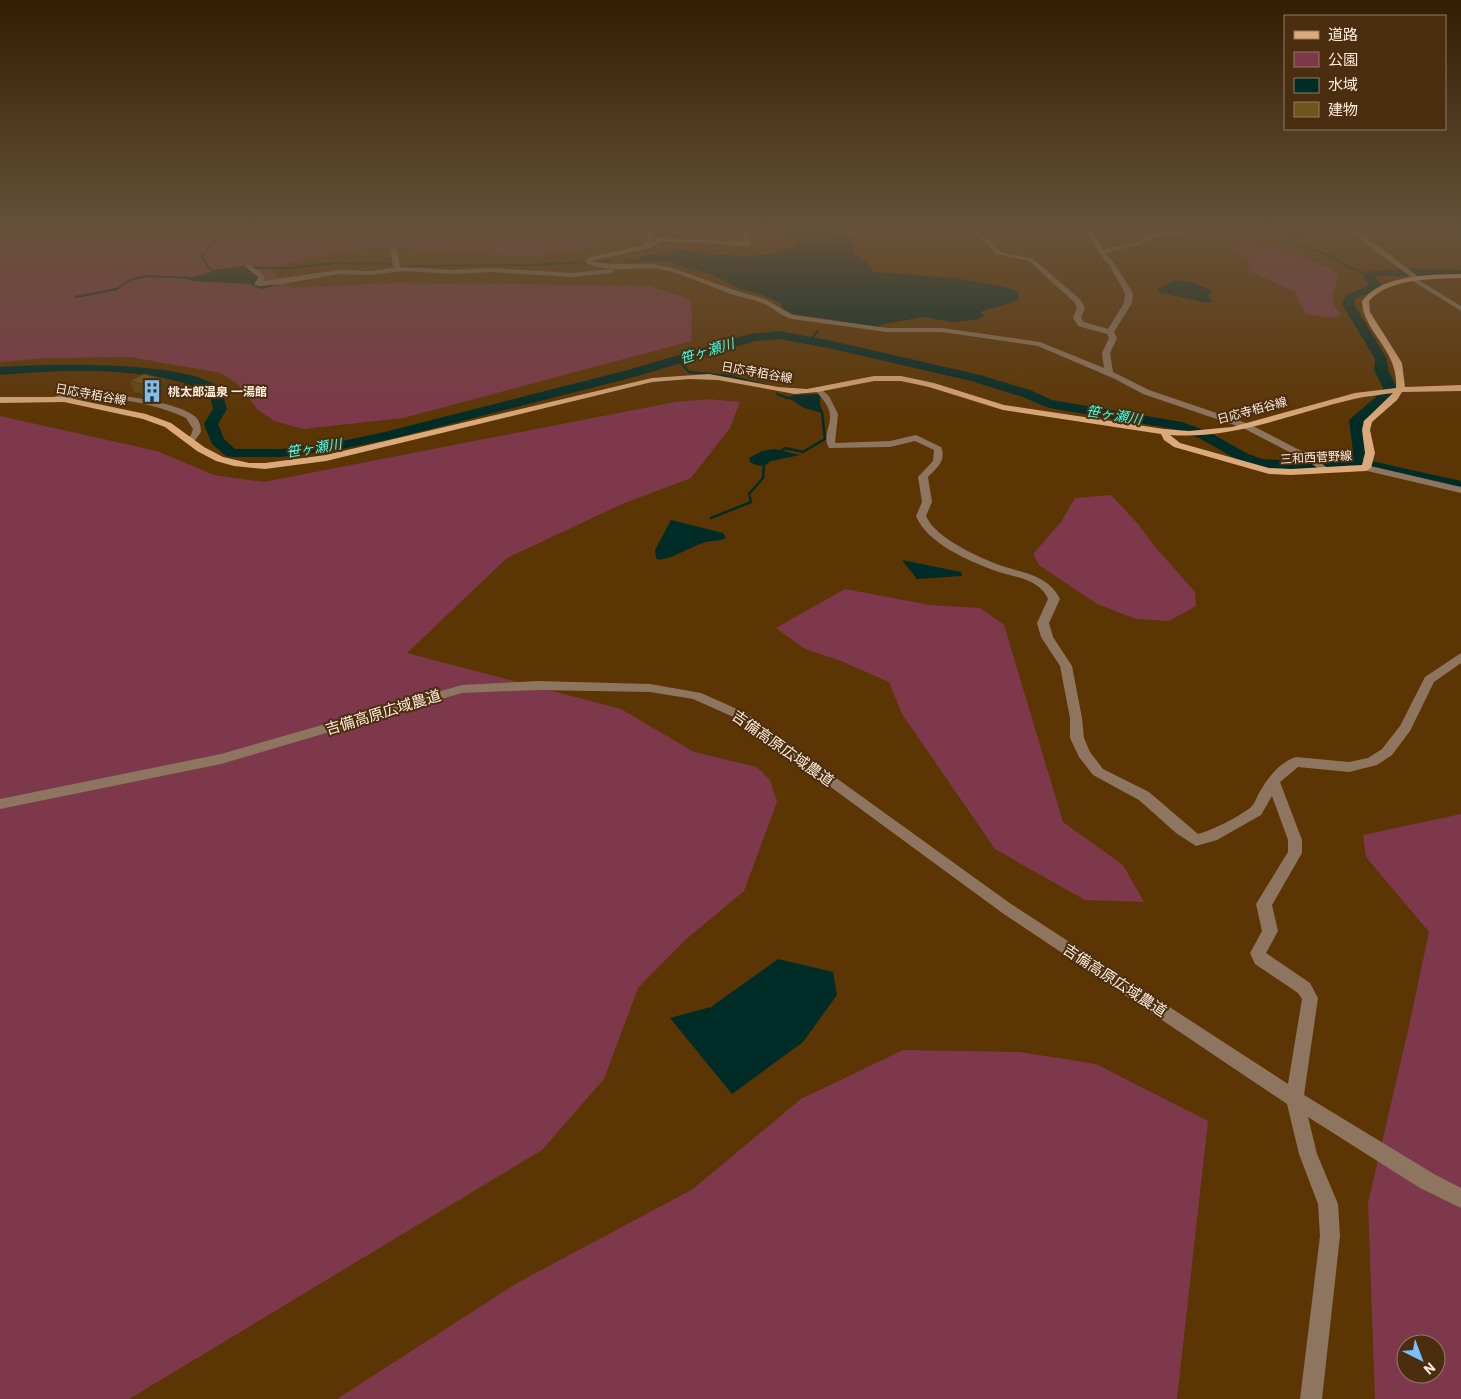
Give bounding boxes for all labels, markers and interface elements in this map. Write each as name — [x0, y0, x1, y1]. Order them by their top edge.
legend — [1284, 15, 1446, 130]
text: 道路 — [1328, 25, 1358, 44]
text: 公園 — [1328, 50, 1358, 69]
text: 水域 — [1328, 75, 1358, 94]
text: 建物 — [1328, 100, 1358, 119]
water label: 笹ヶ瀬川 — [678, 334, 738, 368]
street label: 日応寺栢谷線 — [720, 358, 794, 386]
building icon: 桃太郎温泉 一湯館 — [139, 378, 165, 404]
street label: 日応寺栢谷線 — [54, 380, 128, 408]
place label: 桃太郎温泉 一湯館 — [168, 384, 267, 399]
street label: 日応寺栢谷線 — [1215, 393, 1289, 427]
water label: 笹ヶ瀬川 — [1085, 402, 1145, 429]
water label: 笹ヶ瀬川 — [285, 434, 345, 461]
street label: 三和西菅野線 — [1280, 448, 1352, 466]
street label: 吉備高原広域農道 — [323, 685, 443, 739]
street label: 吉備高原広域農道 — [728, 706, 838, 790]
street label: 吉備高原広域農道 — [1059, 939, 1171, 1021]
north arrow — [1396, 1334, 1446, 1384]
text: N — [1420, 1359, 1439, 1379]

